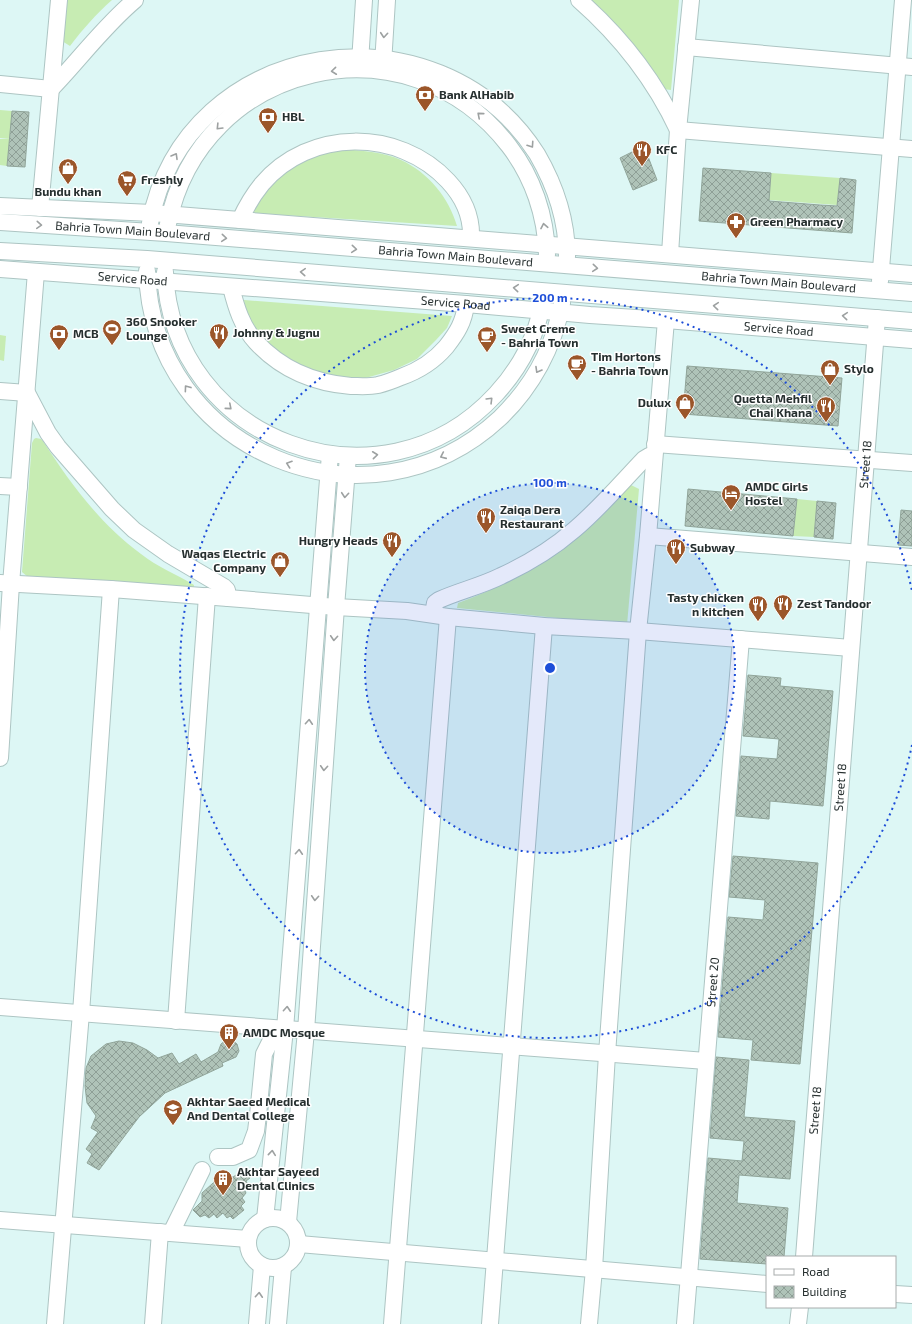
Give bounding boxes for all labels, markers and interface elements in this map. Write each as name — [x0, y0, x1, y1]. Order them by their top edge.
one-way arrow — [380, 32, 389, 38]
one-way arrow — [331, 66, 337, 75]
bank icon: Bank AlHabib — [414, 84, 436, 112]
place label: Bank AlHabib — [439, 87, 514, 101]
bank icon: HBL — [257, 106, 279, 134]
place label: HBL — [282, 109, 305, 123]
one-way arrow — [478, 113, 485, 120]
one-way arrow — [216, 122, 224, 130]
restaurant icon: KFC — [631, 139, 653, 167]
one-way arrow — [526, 141, 534, 148]
place label: KFC — [656, 142, 677, 156]
one-way arrow — [171, 153, 178, 161]
shop icon: Bundu khan — [57, 157, 79, 185]
supermarket icon: Freshly — [116, 169, 138, 197]
place label: Freshly — [141, 172, 184, 187]
place label: Bundu khan — [35, 184, 101, 198]
pharmacy icon: Green Pharmacy — [725, 211, 747, 239]
place label: Green Pharmacy — [750, 214, 843, 229]
street label: Bahria Town Main Boulevard — [55, 218, 211, 243]
one-way arrow — [36, 220, 42, 229]
one-way arrow — [541, 223, 549, 229]
one-way arrow — [221, 234, 227, 243]
street label: Bahria Town Main Boulevard — [378, 242, 534, 269]
one-way arrow — [351, 244, 357, 253]
one-way arrow — [592, 263, 598, 272]
one-way arrow — [300, 267, 306, 276]
street label: Service Road — [97, 268, 168, 288]
street label: Bahria Town Main Boulevard — [701, 268, 857, 294]
one-way arrow — [513, 284, 519, 293]
text: 200 m — [532, 290, 568, 304]
street label: Service Road — [420, 293, 491, 312]
one-way arrow — [713, 301, 719, 310]
one-way arrow — [842, 311, 848, 320]
place label: 360 Snooker Lounge — [126, 314, 197, 342]
sports icon: 360 Snooker Lounge — [101, 318, 123, 346]
street label: Service Road — [743, 318, 814, 338]
place label: Sweet Creme - Bahria Town — [501, 321, 578, 349]
restaurant icon: Johnny & Jugnu — [208, 322, 230, 350]
bank icon: MCB — [48, 323, 70, 351]
place label: Johnny & Jugnu — [233, 325, 320, 340]
cafe icon: Sweet Creme - Bahria Town — [476, 325, 498, 353]
place label: MCB — [73, 326, 99, 340]
place label: Tim Hortons - Bahria Town — [591, 349, 668, 377]
cafe icon: Tim Hortons - Bahria Town — [566, 353, 588, 381]
shop icon: Stylo — [819, 358, 841, 386]
place label: Stylo — [844, 361, 874, 376]
one-way arrow — [535, 366, 542, 373]
one-way arrow — [184, 385, 192, 392]
place label: Quetta Mehfil Chai Khana — [734, 391, 812, 419]
shop icon: Dulux — [674, 392, 696, 420]
place label: Dulux — [638, 395, 671, 409]
restaurant icon: Quetta Mehfil Chai Khana — [815, 395, 837, 423]
one-way arrow — [485, 398, 493, 405]
one-way arrow — [224, 403, 231, 410]
street label: Street 18 — [856, 440, 873, 489]
one-way arrow — [371, 450, 378, 459]
one-way arrow — [440, 451, 448, 459]
one-way arrow — [286, 460, 293, 469]
text: 100 m — [533, 475, 567, 489]
place label: AMDC Girls Hostel — [745, 479, 808, 507]
hotel icon: AMDC Girls Hostel — [720, 483, 742, 511]
one-way arrow — [340, 492, 349, 498]
place label: Zaiqa Dera Restaurant — [500, 502, 564, 530]
restaurant icon: Zaiqa Dera Restaurant — [475, 506, 497, 534]
restaurant icon: Hungry Heads — [381, 530, 403, 558]
place label: Hungry Heads — [299, 533, 378, 548]
restaurant icon: Subway — [665, 537, 687, 565]
place label: Subway — [690, 540, 735, 555]
place label: Waqas Electric Company — [181, 546, 266, 575]
shop icon: Waqas Electric Company — [269, 550, 291, 578]
place label: Tasty chicken n kitchen — [667, 590, 744, 618]
restaurant icon: Zest Tandoor — [772, 593, 794, 621]
restaurant icon: Tasty chicken n kitchen — [747, 594, 769, 622]
place label: Zest Tandoor — [797, 596, 871, 610]
one-way arrow — [329, 635, 338, 641]
centre of rings — [543, 661, 557, 675]
one-way arrow — [305, 719, 314, 725]
street label: Street 18 — [831, 763, 848, 812]
one-way arrow — [320, 765, 329, 771]
one-way arrow — [295, 849, 304, 855]
one-way arrow — [311, 895, 320, 901]
street label: Street 20 — [703, 957, 721, 1008]
one-way arrow — [282, 1006, 291, 1012]
building icon: AMDC Mosque — [218, 1022, 240, 1050]
place label: AMDC Mosque — [243, 1025, 325, 1039]
street label: Street 18 — [806, 1086, 823, 1135]
place label: Akhtar Saeed Medical And Dental College — [187, 1094, 310, 1122]
school or university icon: Akhtar Saeed Medical And Dental College — [162, 1098, 184, 1126]
one-way arrow — [267, 1149, 276, 1156]
place label: Akhtar Sayeed Dental Clinics — [237, 1164, 319, 1192]
building icon: Akhtar Sayeed Dental Clinics — [212, 1168, 234, 1196]
legend — [766, 1256, 896, 1308]
text: Road — [802, 1264, 830, 1278]
text: Building — [802, 1284, 847, 1298]
one-way arrow — [255, 1292, 264, 1298]

